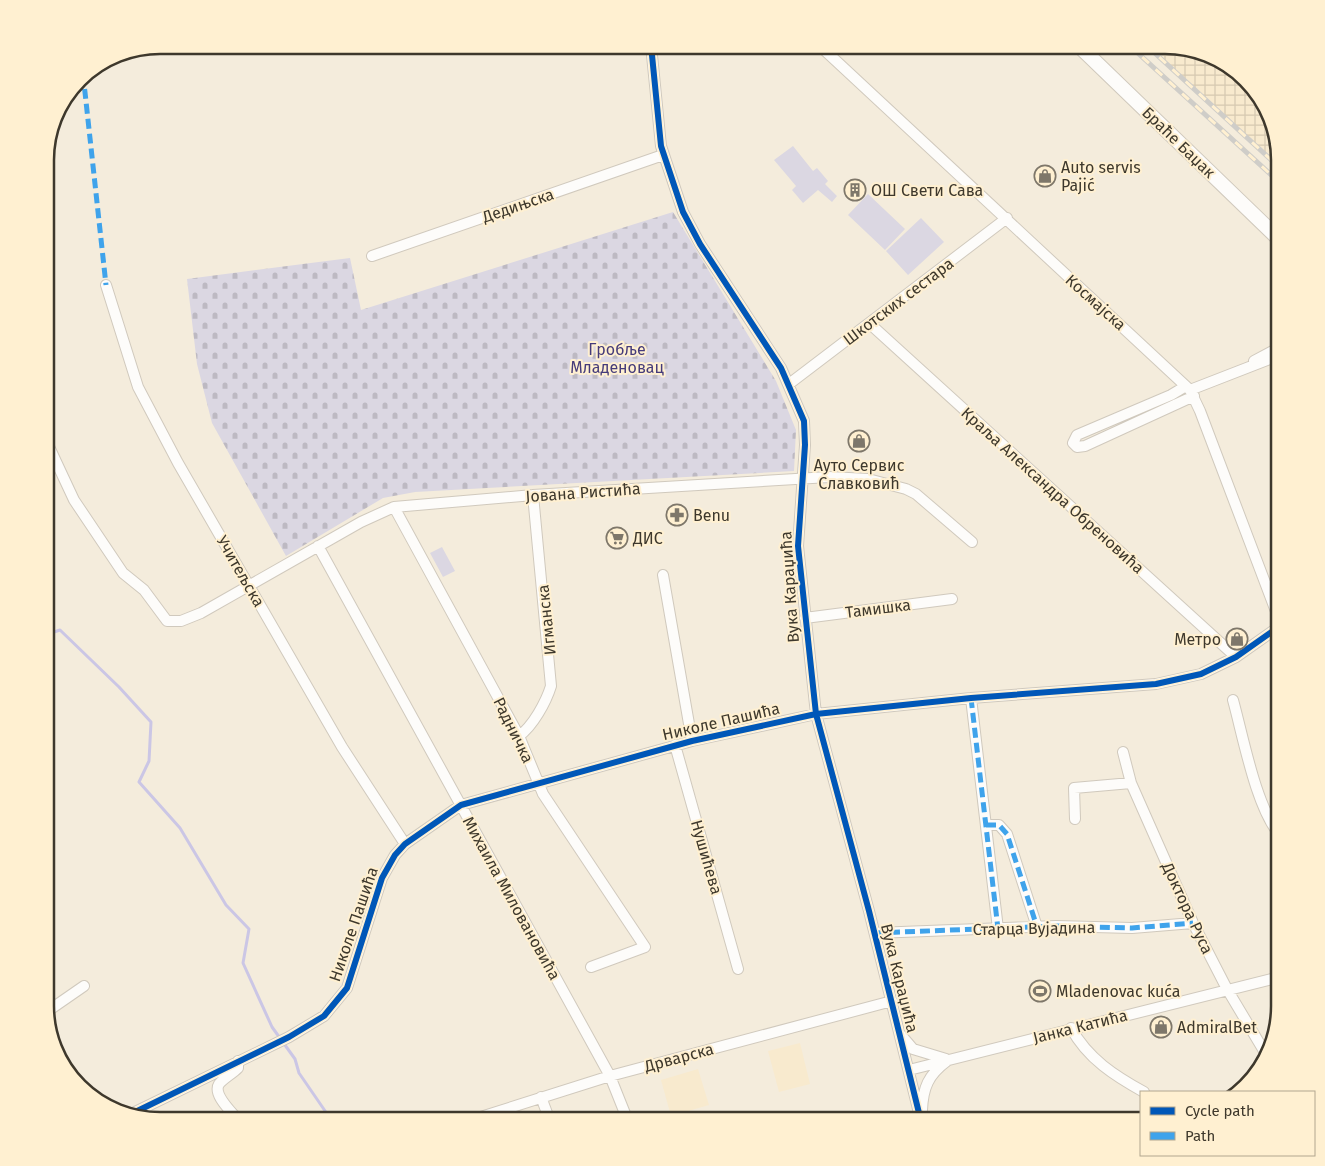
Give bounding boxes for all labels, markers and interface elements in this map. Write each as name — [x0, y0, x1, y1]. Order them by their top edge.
street label: Браће Баџак — [1138, 103, 1220, 182]
place label: Auto servis Pajić — [1061, 158, 1141, 195]
shop icon: Auto servis Pajić — [1033, 164, 1057, 188]
building icon: ОШ Свети Сава — [843, 178, 867, 202]
place label: ОШ Свети Сава — [871, 181, 983, 200]
street label: Дедињска — [479, 184, 556, 227]
street label: Шкотских сестара — [839, 254, 957, 349]
street label: Космајска — [1062, 270, 1130, 334]
park label: Гробље Младеновац — [570, 340, 665, 377]
street label: Краља Александра Обреновића — [957, 403, 1148, 578]
shop icon: Ауто Сервис Славковић — [847, 429, 871, 453]
place label: Ауто Сервис Славковић — [814, 456, 905, 493]
street label: Јована Ристића — [525, 479, 641, 506]
pharmacy icon: Benu — [665, 503, 689, 527]
place label: Benu — [693, 506, 730, 525]
supermarket icon: ДИС — [605, 526, 629, 550]
place label: ДИС — [632, 529, 663, 548]
street label: Вука Караџића — [776, 531, 803, 643]
street label: Учитељска — [213, 532, 269, 610]
street label: Игманска — [533, 584, 560, 656]
street label: Тамишка — [844, 595, 912, 622]
shop icon: Метро — [1225, 627, 1249, 651]
place label: Метро — [1174, 630, 1221, 649]
street label: Радничка — [490, 694, 538, 766]
street label: Николе Пашића — [660, 699, 782, 744]
street label: Михаила Миловановића — [459, 813, 564, 983]
street label: Нушићева — [687, 818, 726, 897]
street label: Доктора Руса — [1158, 858, 1217, 957]
street label: Николе Пашића — [325, 864, 382, 984]
street label: Старца Вујадина — [972, 918, 1096, 939]
street label: Вука Караџића — [877, 922, 922, 1035]
sports icon: Mladenovac kuća — [1028, 979, 1052, 1003]
place label: Mladenovac kuća — [1056, 982, 1181, 1001]
street label: Јанка Катића — [1031, 1006, 1129, 1047]
shop icon: AdmiralBet — [1149, 1015, 1173, 1039]
place label: AdmiralBet — [1177, 1018, 1257, 1037]
street label: Дрварска — [642, 1039, 716, 1076]
legend — [1140, 1091, 1315, 1156]
text: Cycle path — [1185, 1102, 1255, 1120]
text: Path — [1185, 1127, 1215, 1145]

